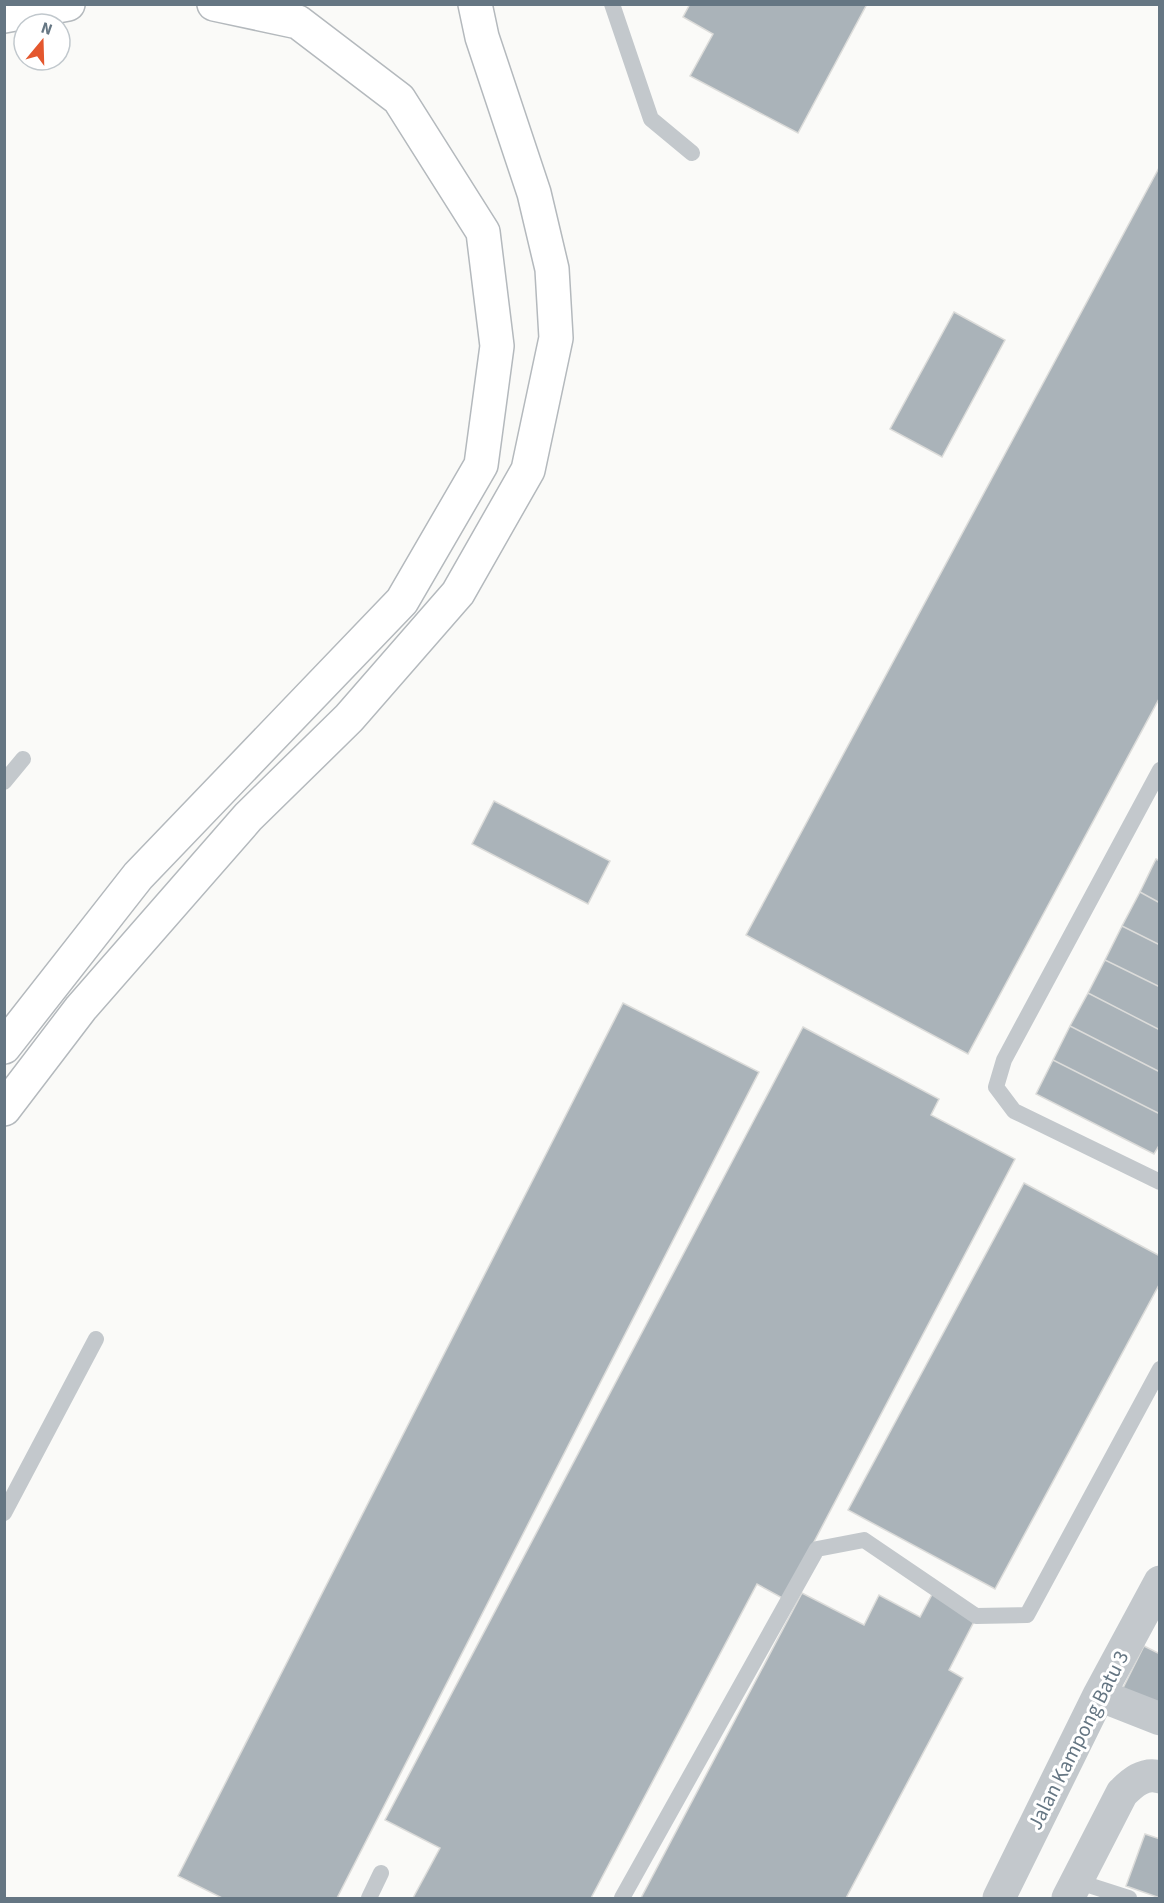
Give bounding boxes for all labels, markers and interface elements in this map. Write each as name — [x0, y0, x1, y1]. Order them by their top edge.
north arrow — [12, 12, 72, 72]
text: N — [38, 17, 55, 41]
street label: Jalan Kampong Batu 3 — [1020, 1645, 1136, 1835]

